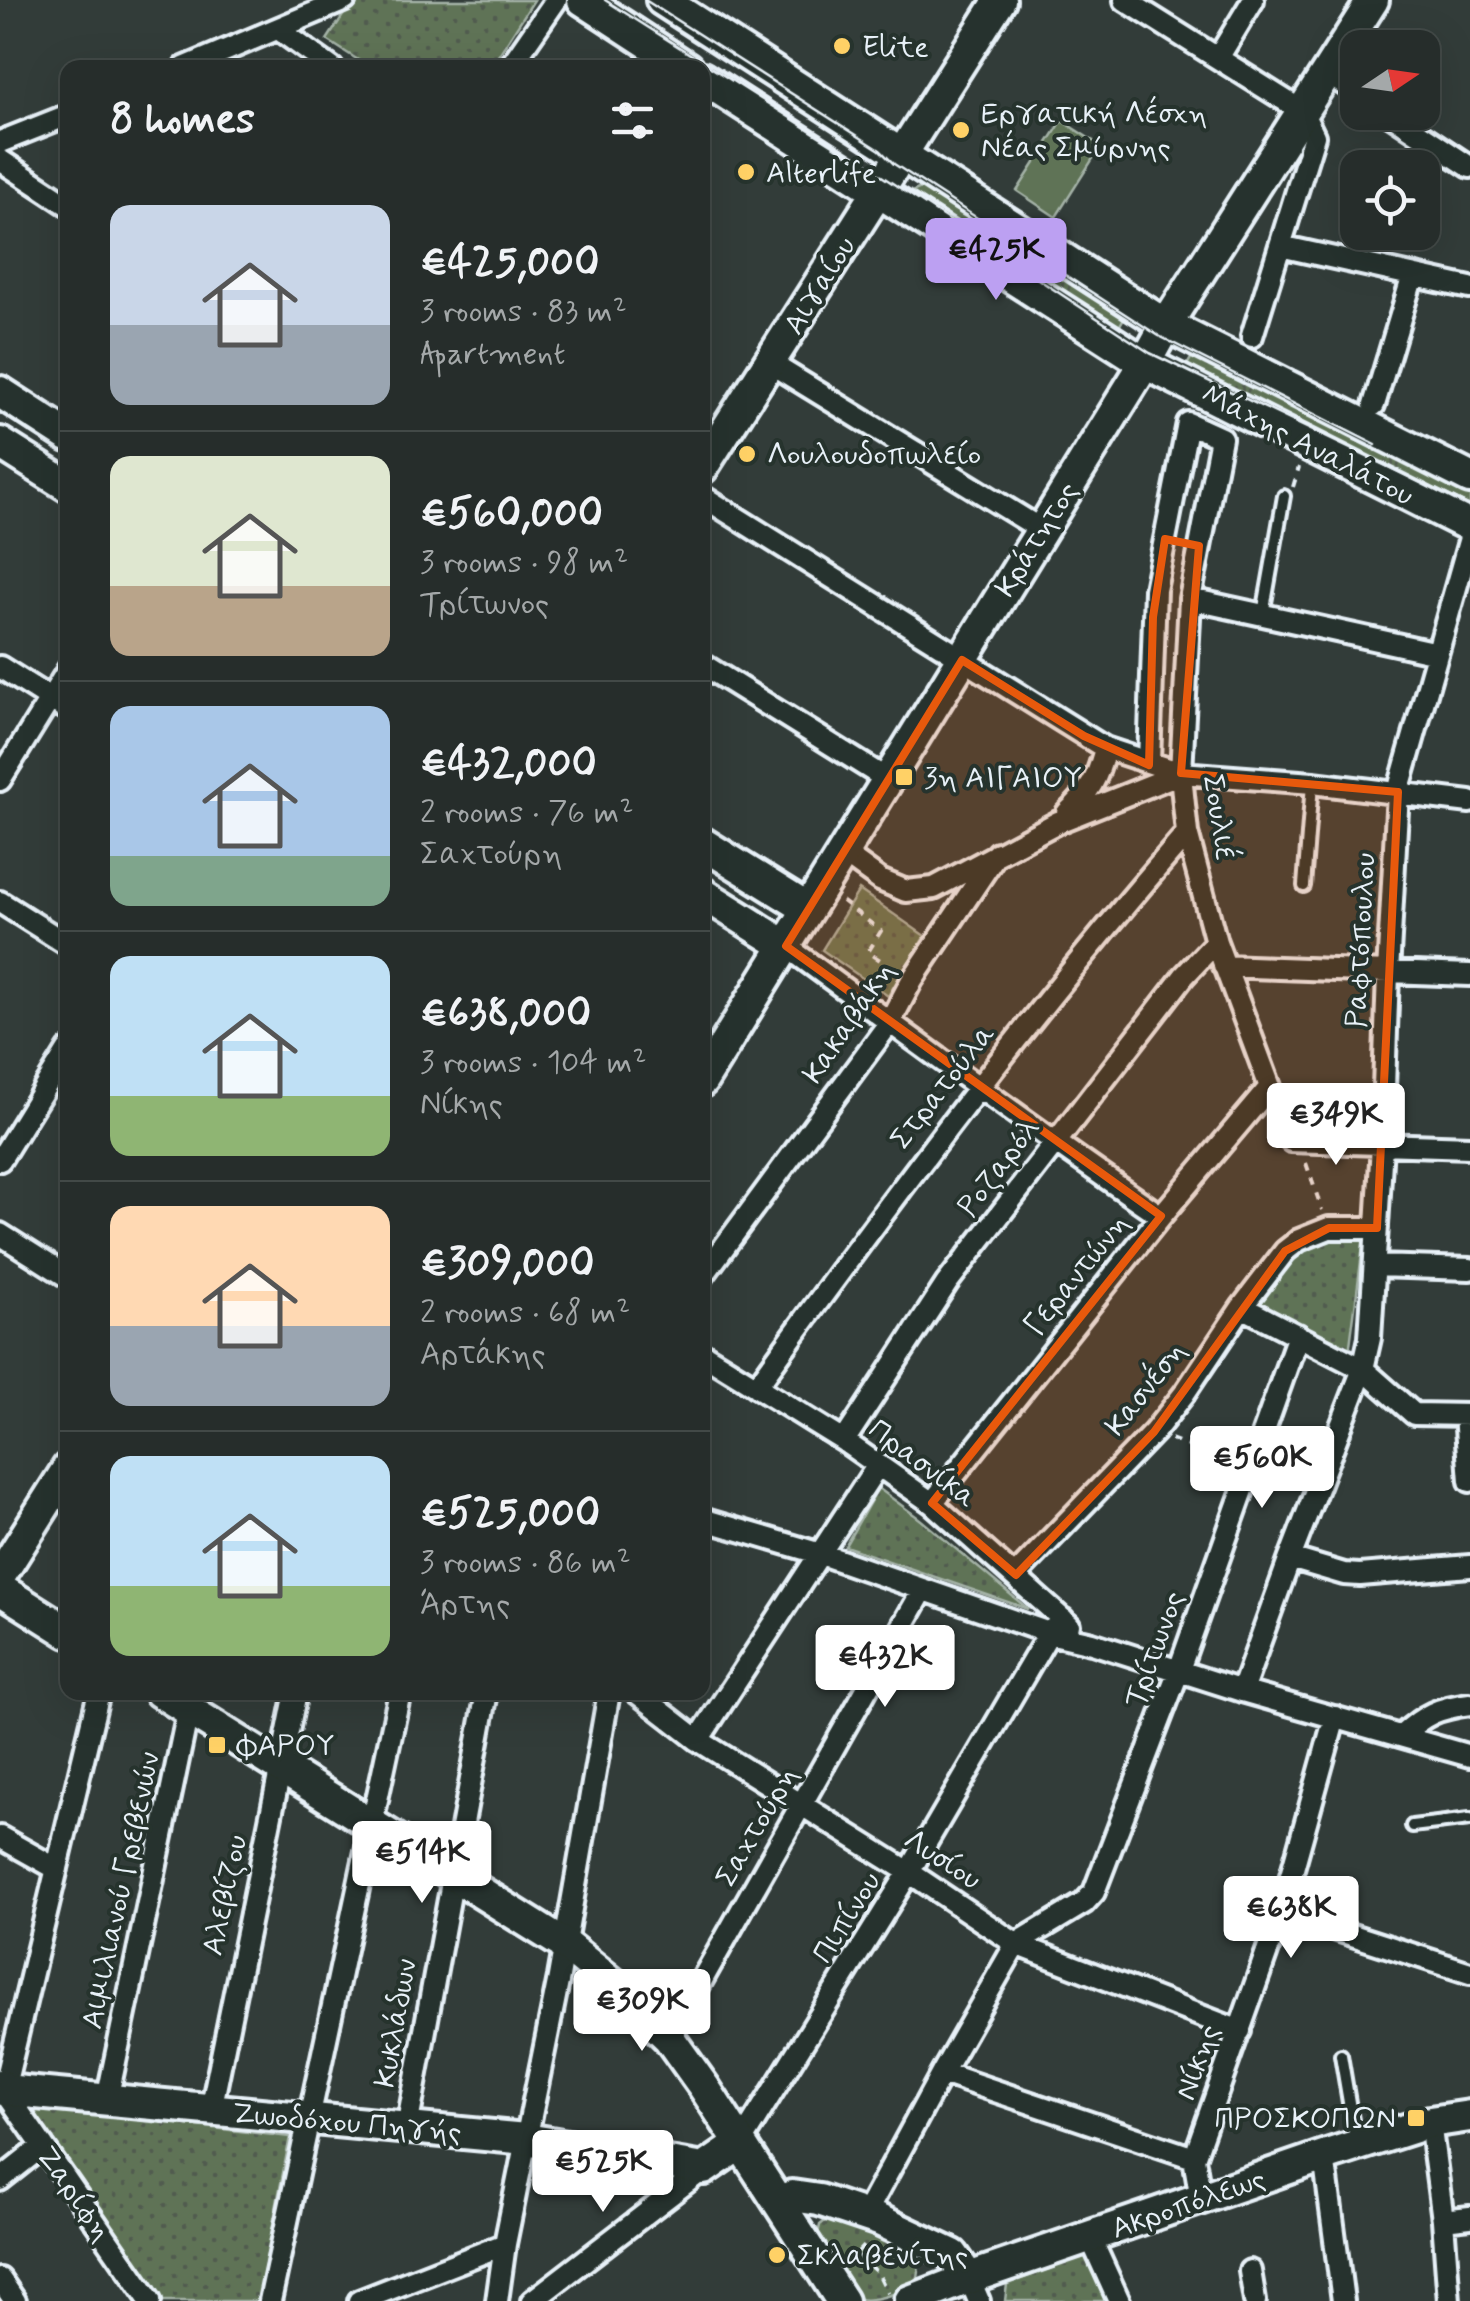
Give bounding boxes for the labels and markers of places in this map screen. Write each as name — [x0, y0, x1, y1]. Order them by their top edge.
place label: Elite — [862, 28, 929, 67]
marker: Elite — [831, 35, 853, 57]
place label: Εργατική Λέσχη Νέας Σμύρνης — [981, 95, 1207, 168]
marker: Εργατική Λέσχη Νέας Σμύρνης — [950, 119, 972, 141]
place label: Alterlife — [766, 154, 876, 193]
marker: Alterlife — [735, 161, 757, 183]
pin: €425K — [926, 218, 1066, 303]
place label: Λουλουδοπωλείο — [767, 436, 981, 475]
marker: Λουλουδοπωλείο — [736, 443, 758, 465]
place label: 3η ΑΙΓΑΙΟΥ — [924, 759, 1082, 798]
marker: 3η ΑΙΓΑΙΟΥ — [893, 766, 915, 788]
pin: €349K — [1266, 1083, 1406, 1168]
pin: €560K — [1192, 1426, 1332, 1511]
pin: €432K — [815, 1625, 955, 1710]
place label: ΦΑΡΟΥ — [236, 1727, 335, 1766]
marker: ΦΑΡΟΥ — [206, 1734, 228, 1756]
pin: €514K — [352, 1821, 492, 1906]
pin: €638K — [1221, 1876, 1361, 1961]
pin: €309K — [572, 1969, 712, 2054]
place label: ΠΡΟΣΚΟΠΩΝ — [1215, 2100, 1396, 2139]
marker: ΠΡΟΣΚΟΠΩΝ — [1405, 2107, 1427, 2129]
pin: €525K — [533, 2130, 673, 2215]
place label: Σκλαβενίτης — [797, 2237, 968, 2276]
marker: Σκλαβενίτης — [766, 2244, 788, 2266]

